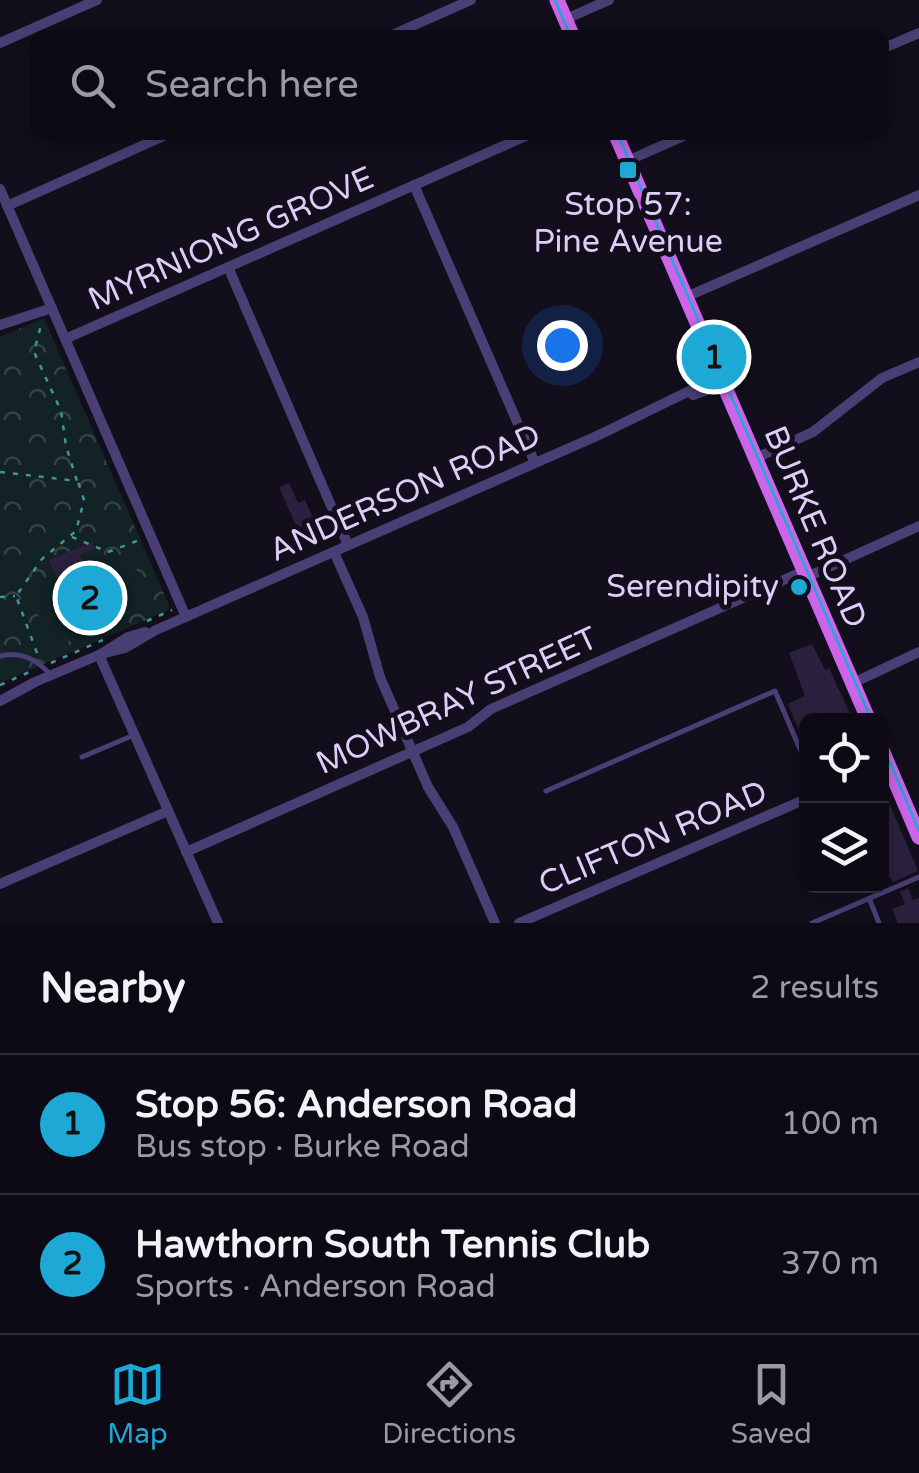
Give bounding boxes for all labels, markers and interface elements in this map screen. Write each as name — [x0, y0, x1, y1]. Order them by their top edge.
search box — [30, 30, 889, 140]
icon: search — [65, 58, 120, 113]
text: Search here — [145, 62, 359, 108]
street label: MYRNIONG GROVE — [82, 159, 380, 319]
marker: Stop 57: Pine Avenue — [617, 159, 639, 181]
place label: Stop 57: Pine Avenue — [533, 186, 723, 261]
your location — [537, 320, 588, 371]
pin: 1 — [682, 320, 746, 394]
street label: ANDERSON ROAD — [264, 416, 546, 570]
street label: BURKE ROAD — [755, 420, 875, 634]
pin: 2 — [58, 560, 122, 636]
place label: Serendipity — [606, 568, 779, 606]
marker: Serendipity — [788, 576, 810, 598]
street label: MOWBRAY STREET — [310, 619, 604, 783]
map controls — [799, 713, 889, 893]
button: locate — [799, 713, 889, 803]
street label: CLIFTON ROAD — [533, 773, 773, 903]
button: layers — [799, 803, 889, 893]
text: Nearby — [40, 963, 185, 1014]
text: 2 results — [750, 969, 879, 1007]
text: Stop 56: Anderson Road — [135, 1082, 577, 1128]
text: 1 — [62, 1105, 83, 1143]
text: 100 m — [781, 1105, 879, 1143]
text: Bus stop · Burke Road — [135, 1128, 470, 1166]
text: Hawthorn South Tennis Club — [135, 1222, 650, 1268]
text: 2 — [62, 1245, 83, 1283]
text: 370 m — [781, 1245, 879, 1283]
text: Sports · Anderson Road — [135, 1268, 496, 1306]
tab: Map — [107, 1357, 168, 1451]
tab: Directions — [382, 1357, 516, 1451]
tab: Saved — [731, 1357, 812, 1451]

